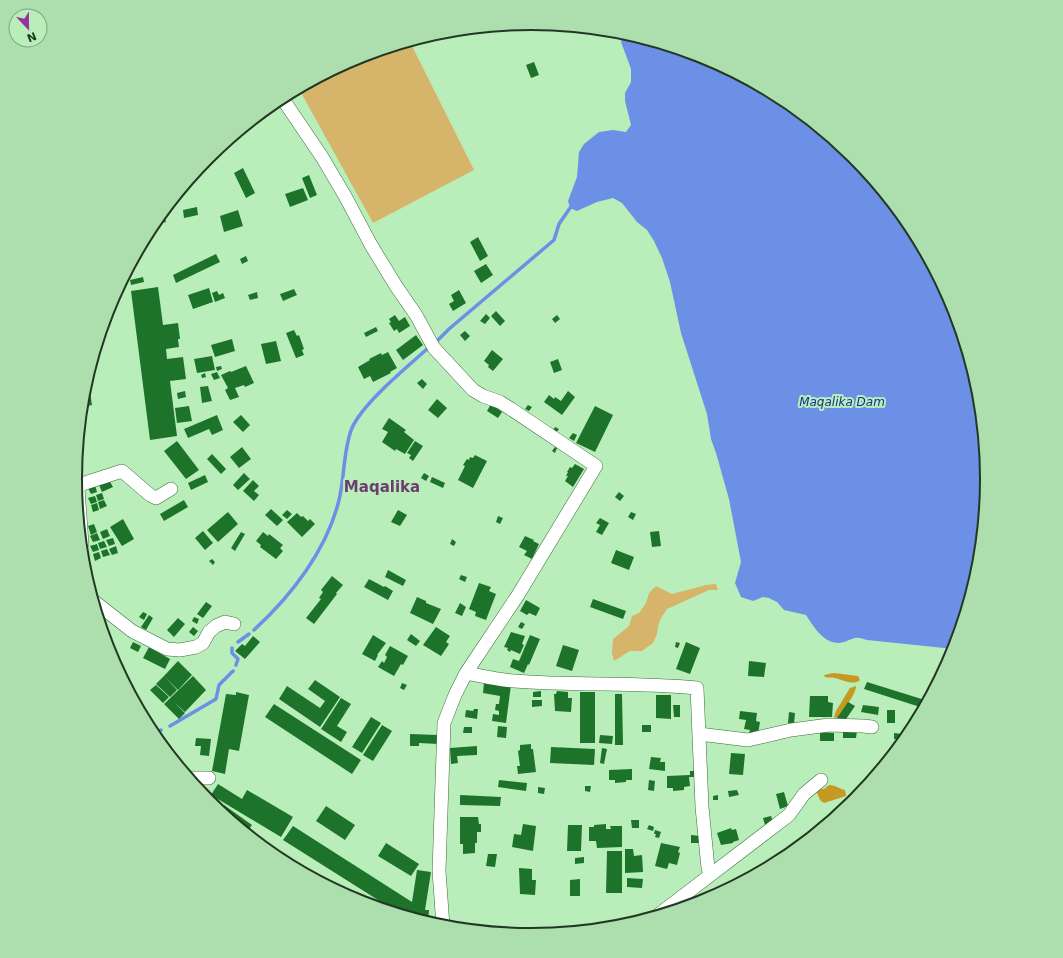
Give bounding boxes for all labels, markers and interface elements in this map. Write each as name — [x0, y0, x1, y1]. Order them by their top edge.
north arrow — [8, 8, 48, 48]
text: N — [25, 29, 38, 45]
water label: Maqalika Dam — [799, 395, 885, 409]
district label: Maqalika — [344, 478, 420, 496]

